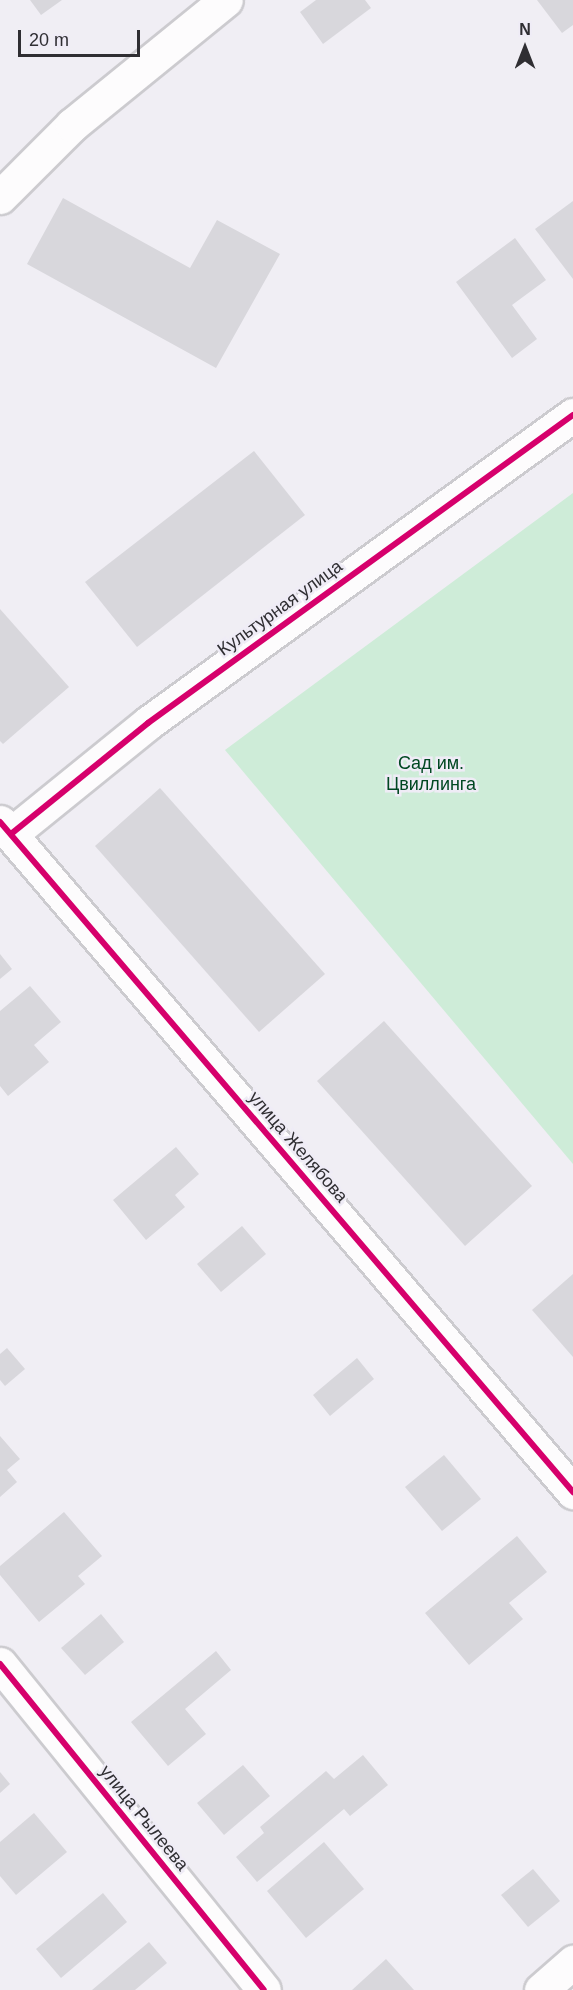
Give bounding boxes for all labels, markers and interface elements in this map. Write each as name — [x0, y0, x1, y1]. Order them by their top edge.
scale bar — [21, 18, 142, 56]
north arrow — [495, 18, 555, 78]
text: N — [519, 21, 531, 38]
text: 20 m — [29, 30, 69, 50]
street label: Культурная улица — [213, 555, 347, 661]
park label: Сад им. Цвиллинга — [386, 753, 476, 795]
street label: улица Желябова — [244, 1087, 352, 1207]
street label: улица Рылеева — [95, 1761, 193, 1875]

